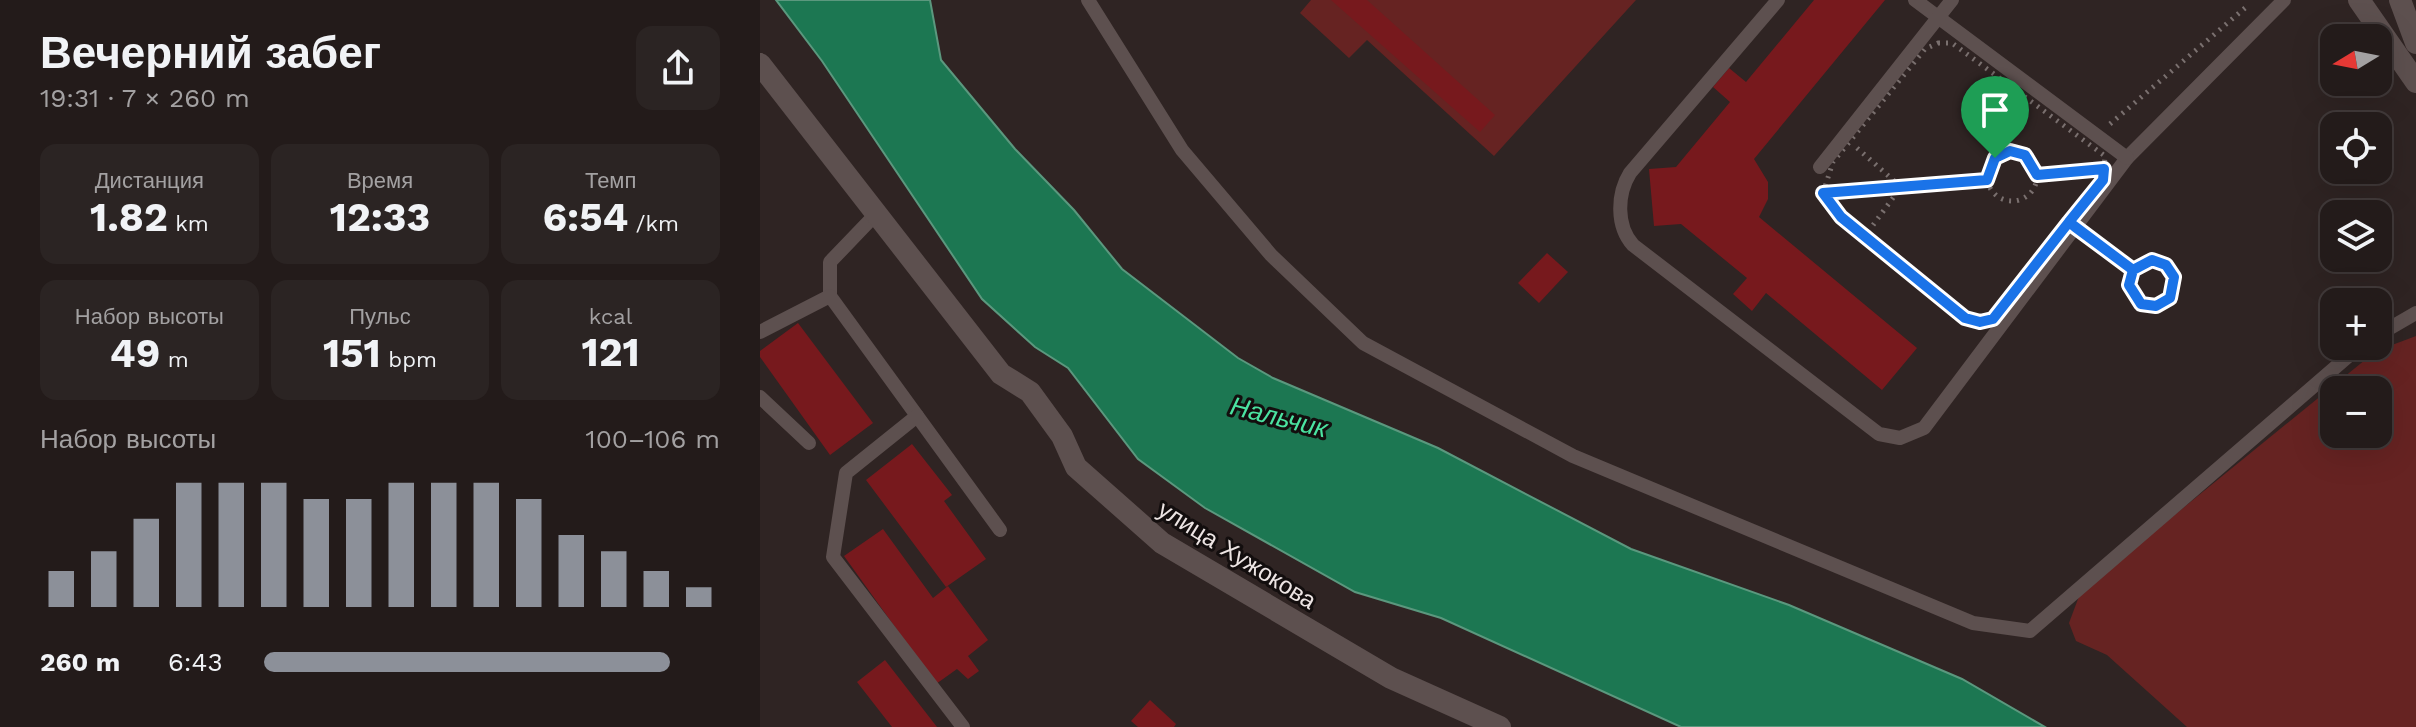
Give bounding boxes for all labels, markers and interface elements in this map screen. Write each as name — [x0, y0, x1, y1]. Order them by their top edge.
north arrow — [2320, 24, 2392, 96]
map controls — [2320, 24, 2392, 448]
button: share — [636, 26, 720, 110]
text: Вечерний забег — [40, 27, 381, 79]
pin — [1961, 76, 2029, 158]
text: 19:31 · 7 × 260 m — [40, 83, 250, 113]
icon: arrive — [1973, 88, 2017, 132]
button: locate — [2320, 112, 2392, 184]
text: Дистанция — [95, 168, 204, 193]
text: Время — [347, 168, 413, 193]
text: Темп — [585, 168, 636, 193]
text: 1.82 — [90, 194, 168, 241]
text: 12:33 — [330, 194, 430, 241]
text: 6:54 — [542, 194, 628, 241]
button: layers — [2320, 200, 2392, 272]
text: km — [168, 211, 209, 236]
text: /km — [628, 211, 679, 236]
button: + — [2320, 288, 2392, 360]
text: Набор высоты — [75, 304, 224, 329]
text: Пульс — [349, 304, 411, 329]
text: kcal — [589, 304, 632, 329]
text: 121 — [582, 329, 640, 376]
text: 49 — [110, 330, 160, 377]
text: 151 — [323, 330, 381, 377]
text: m — [160, 347, 189, 372]
text: bpm — [381, 347, 437, 372]
button: − — [2320, 376, 2392, 448]
water label: Нальчик — [1227, 390, 1332, 444]
text: Набор высоты — [40, 424, 216, 454]
text: 100–106 m — [586, 424, 720, 454]
street label: улица Хужокова — [1153, 495, 1322, 615]
text: 260 m — [40, 647, 120, 677]
text: 6:43 — [168, 647, 223, 677]

